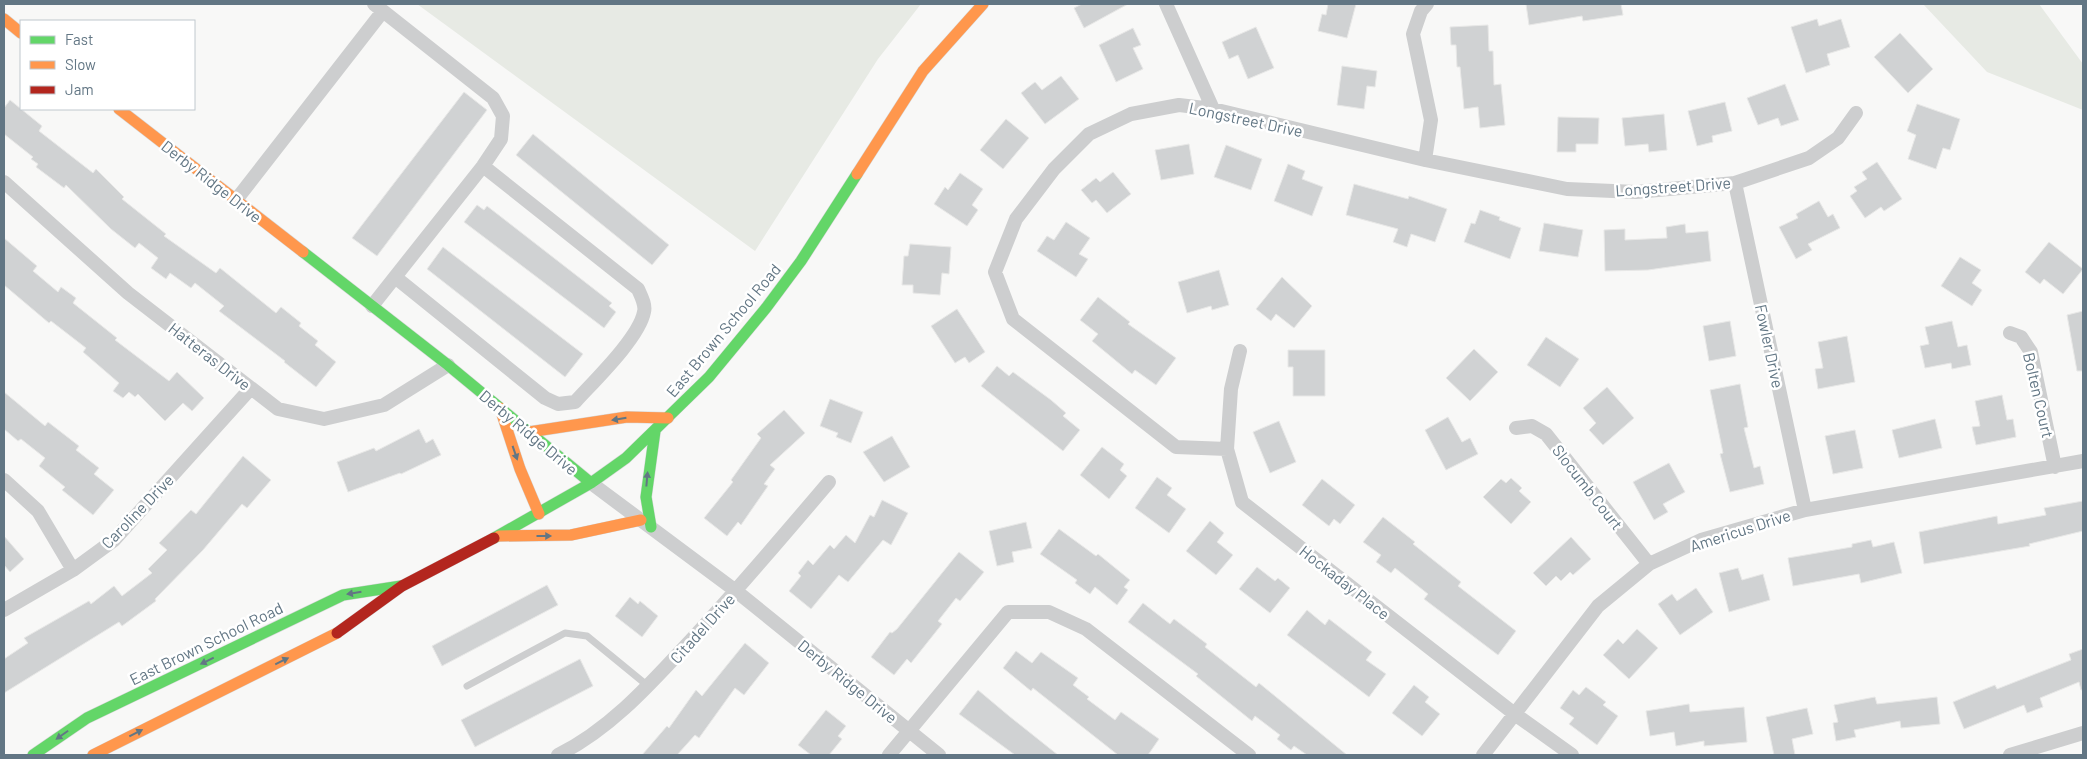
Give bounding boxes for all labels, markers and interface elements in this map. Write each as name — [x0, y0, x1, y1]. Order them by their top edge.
legend — [20, 20, 195, 110]
text: Fast — [65, 30, 93, 48]
text: Slow — [65, 55, 96, 73]
text: Jam — [65, 80, 94, 98]
street label: Longstreet Drive — [1187, 98, 1305, 140]
street label: Derby Ridge Drive — [158, 136, 266, 226]
street label: Longstreet Drive — [1615, 172, 1731, 200]
street label: East Brown School Road — [662, 260, 784, 400]
street label: Fowler Drive — [1752, 302, 1788, 390]
street label: Hatteras Drive — [165, 318, 255, 394]
street label: Bolten Court — [2020, 350, 2058, 440]
street label: Derby Ridge Drive — [476, 386, 582, 478]
one-way arrow — [611, 415, 627, 423]
street label: Slocumb Court — [1549, 441, 1627, 533]
one-way arrow — [511, 446, 519, 461]
street label: Caroline Drive — [97, 470, 177, 552]
one-way arrow — [644, 471, 652, 487]
street label: Americus Drive — [1687, 505, 1793, 555]
one-way arrow — [537, 531, 553, 539]
street label: Hockaday Place — [1296, 541, 1394, 623]
street label: Citadel Drive — [666, 589, 738, 667]
one-way arrow — [346, 590, 362, 598]
street label: East Brown School Road — [126, 598, 286, 688]
street label: Derby Ridge Drive — [795, 635, 901, 727]
one-way arrow — [199, 656, 214, 665]
one-way arrow — [274, 657, 289, 665]
one-way arrow — [129, 729, 143, 737]
one-way arrow — [56, 730, 69, 740]

